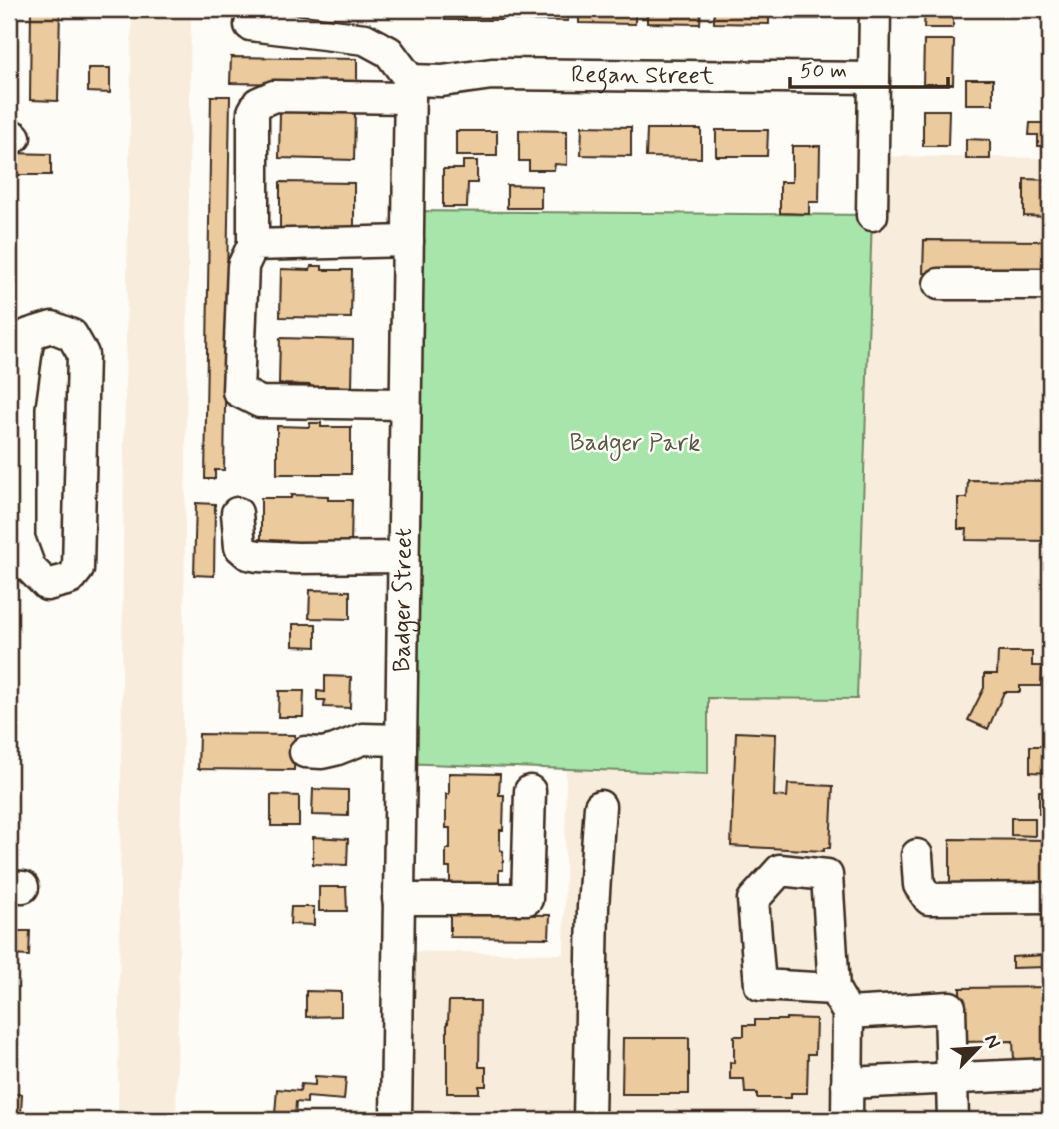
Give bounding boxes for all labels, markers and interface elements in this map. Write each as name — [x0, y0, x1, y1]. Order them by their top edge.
scale bar — [790, 46, 947, 90]
text: 50 m — [800, 57, 847, 85]
street label: Regan Street — [571, 59, 714, 94]
park label: Badger Park — [570, 428, 700, 461]
street label: Badger Street — [387, 528, 420, 672]
north arrow — [944, 1014, 1014, 1084]
text: N — [978, 1030, 1006, 1052]

